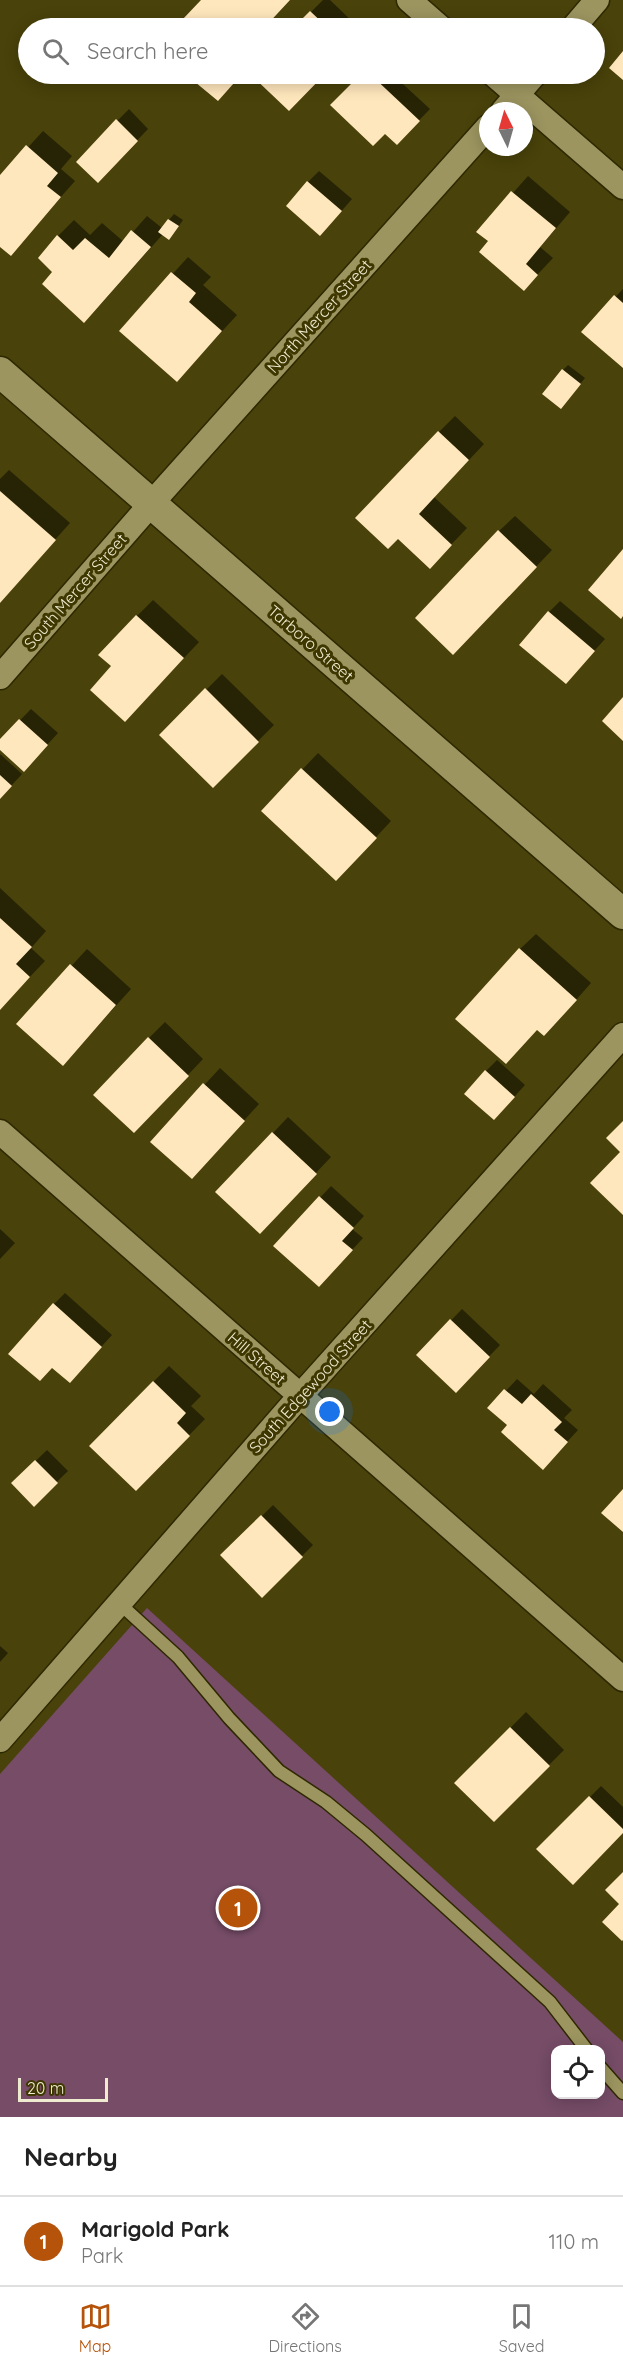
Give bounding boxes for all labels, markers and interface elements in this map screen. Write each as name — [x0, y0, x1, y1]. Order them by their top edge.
search box — [18, 18, 605, 84]
icon: search — [39, 35, 72, 68]
text: Search here — [87, 37, 208, 65]
north arrow — [479, 102, 533, 156]
street label: North Mercer Street — [263, 255, 375, 377]
street label: South Mercer Street — [19, 529, 131, 653]
street label: Tarboro Street — [264, 600, 358, 686]
street label: South Edgewood Street — [245, 1315, 375, 1457]
street label: Hill Street — [224, 1327, 290, 1389]
your location — [315, 1397, 344, 1426]
pin: 1 — [218, 1886, 258, 1930]
map controls — [551, 2045, 605, 2099]
button: locate — [551, 2045, 605, 2099]
scale bar — [18, 2075, 108, 2102]
text: 20 m — [27, 2078, 64, 2098]
text: Nearby — [24, 2140, 118, 2173]
text: Marigold Park — [81, 2215, 230, 2243]
text: 1 — [40, 2229, 47, 2254]
text: 110 m — [549, 2229, 599, 2254]
text: Park — [81, 2243, 123, 2268]
tab: Map — [79, 2300, 112, 2356]
tab: Directions — [269, 2300, 342, 2356]
tab: Saved — [499, 2300, 544, 2356]

